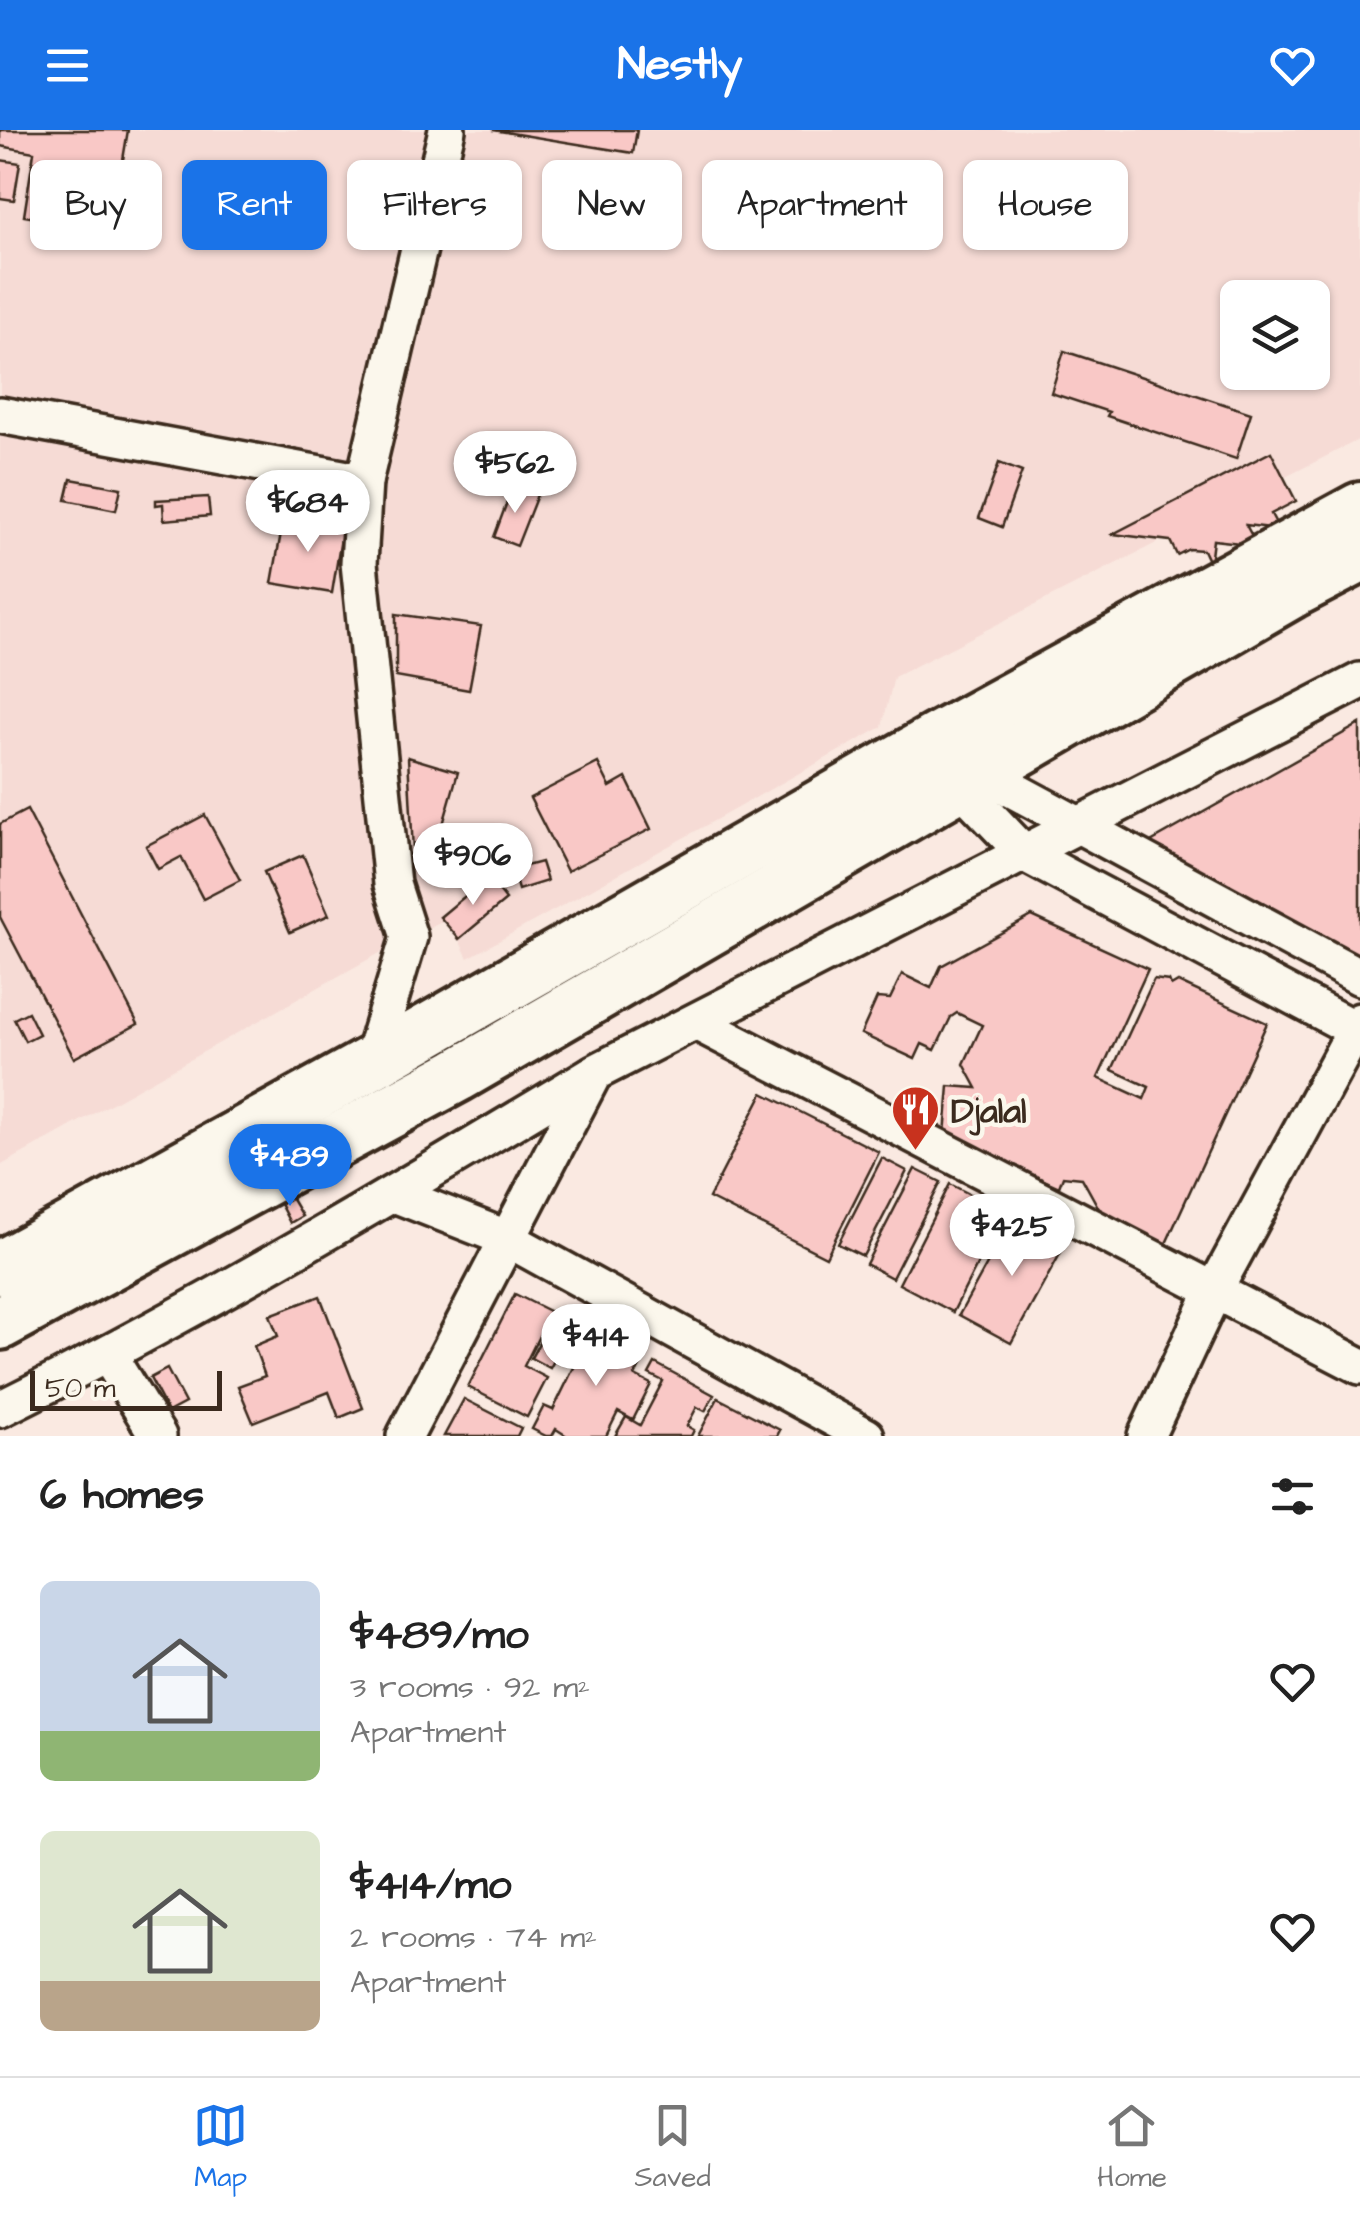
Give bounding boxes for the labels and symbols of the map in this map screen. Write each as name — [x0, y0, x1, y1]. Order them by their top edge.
pin: $562 — [456, 431, 574, 516]
pin: $684 — [249, 470, 367, 555]
pin: $906 — [414, 823, 532, 908]
restaurant icon: Djalal — [890, 1084, 942, 1152]
place label: Djalal — [951, 1087, 1027, 1136]
pin: $489 — [231, 1124, 349, 1209]
pin: $425 — [953, 1194, 1071, 1279]
pin: $414 — [537, 1304, 655, 1389]
scale bar — [30, 1366, 222, 1410]

